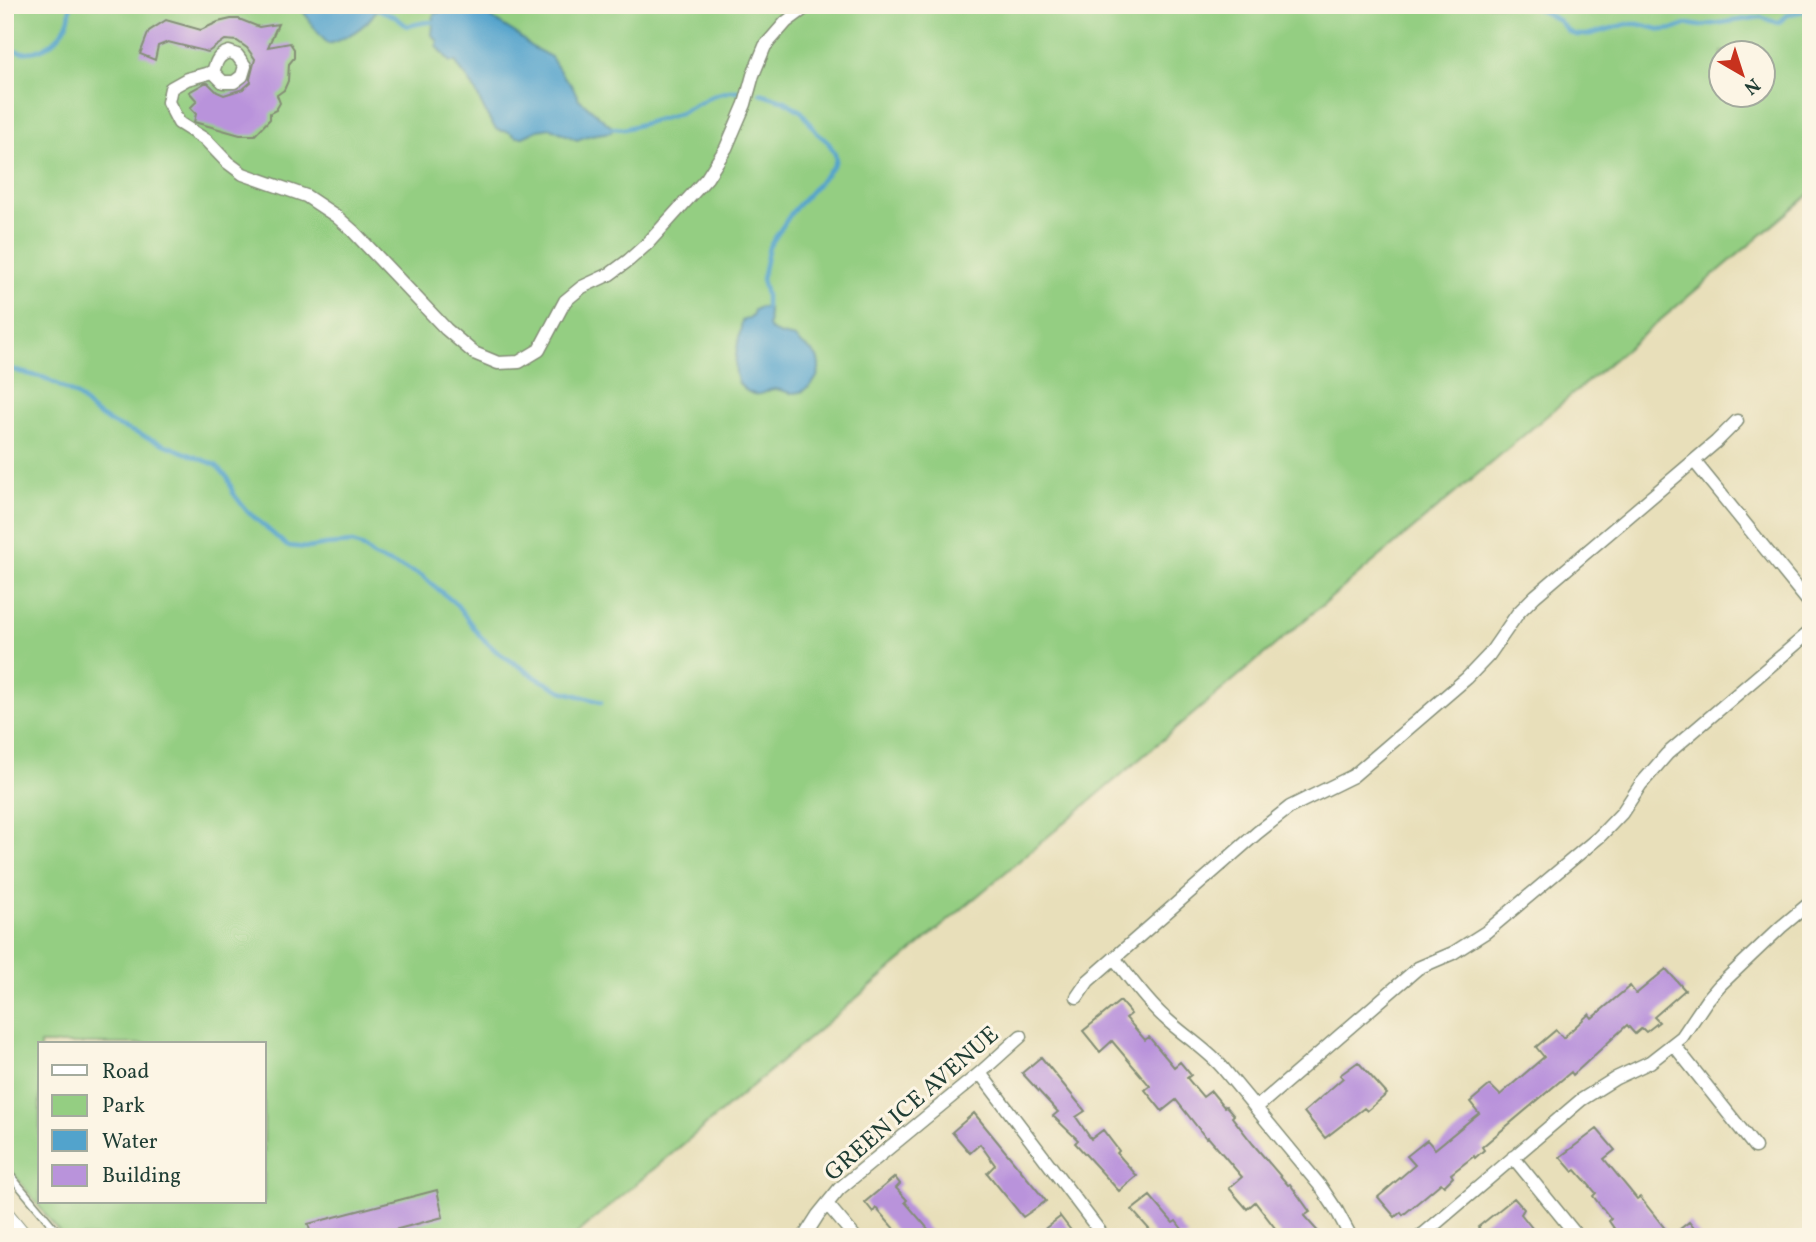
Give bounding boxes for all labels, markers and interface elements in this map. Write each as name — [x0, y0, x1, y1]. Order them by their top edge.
north arrow — [1708, 38, 1778, 108]
text: N — [1738, 71, 1765, 100]
street label: GREEN ICE AVENUE — [818, 1019, 1007, 1190]
legend — [38, 1042, 266, 1204]
text: Road — [102, 1058, 149, 1087]
text: Park — [102, 1092, 145, 1121]
text: Water — [102, 1128, 158, 1157]
text: Building — [102, 1162, 181, 1191]

